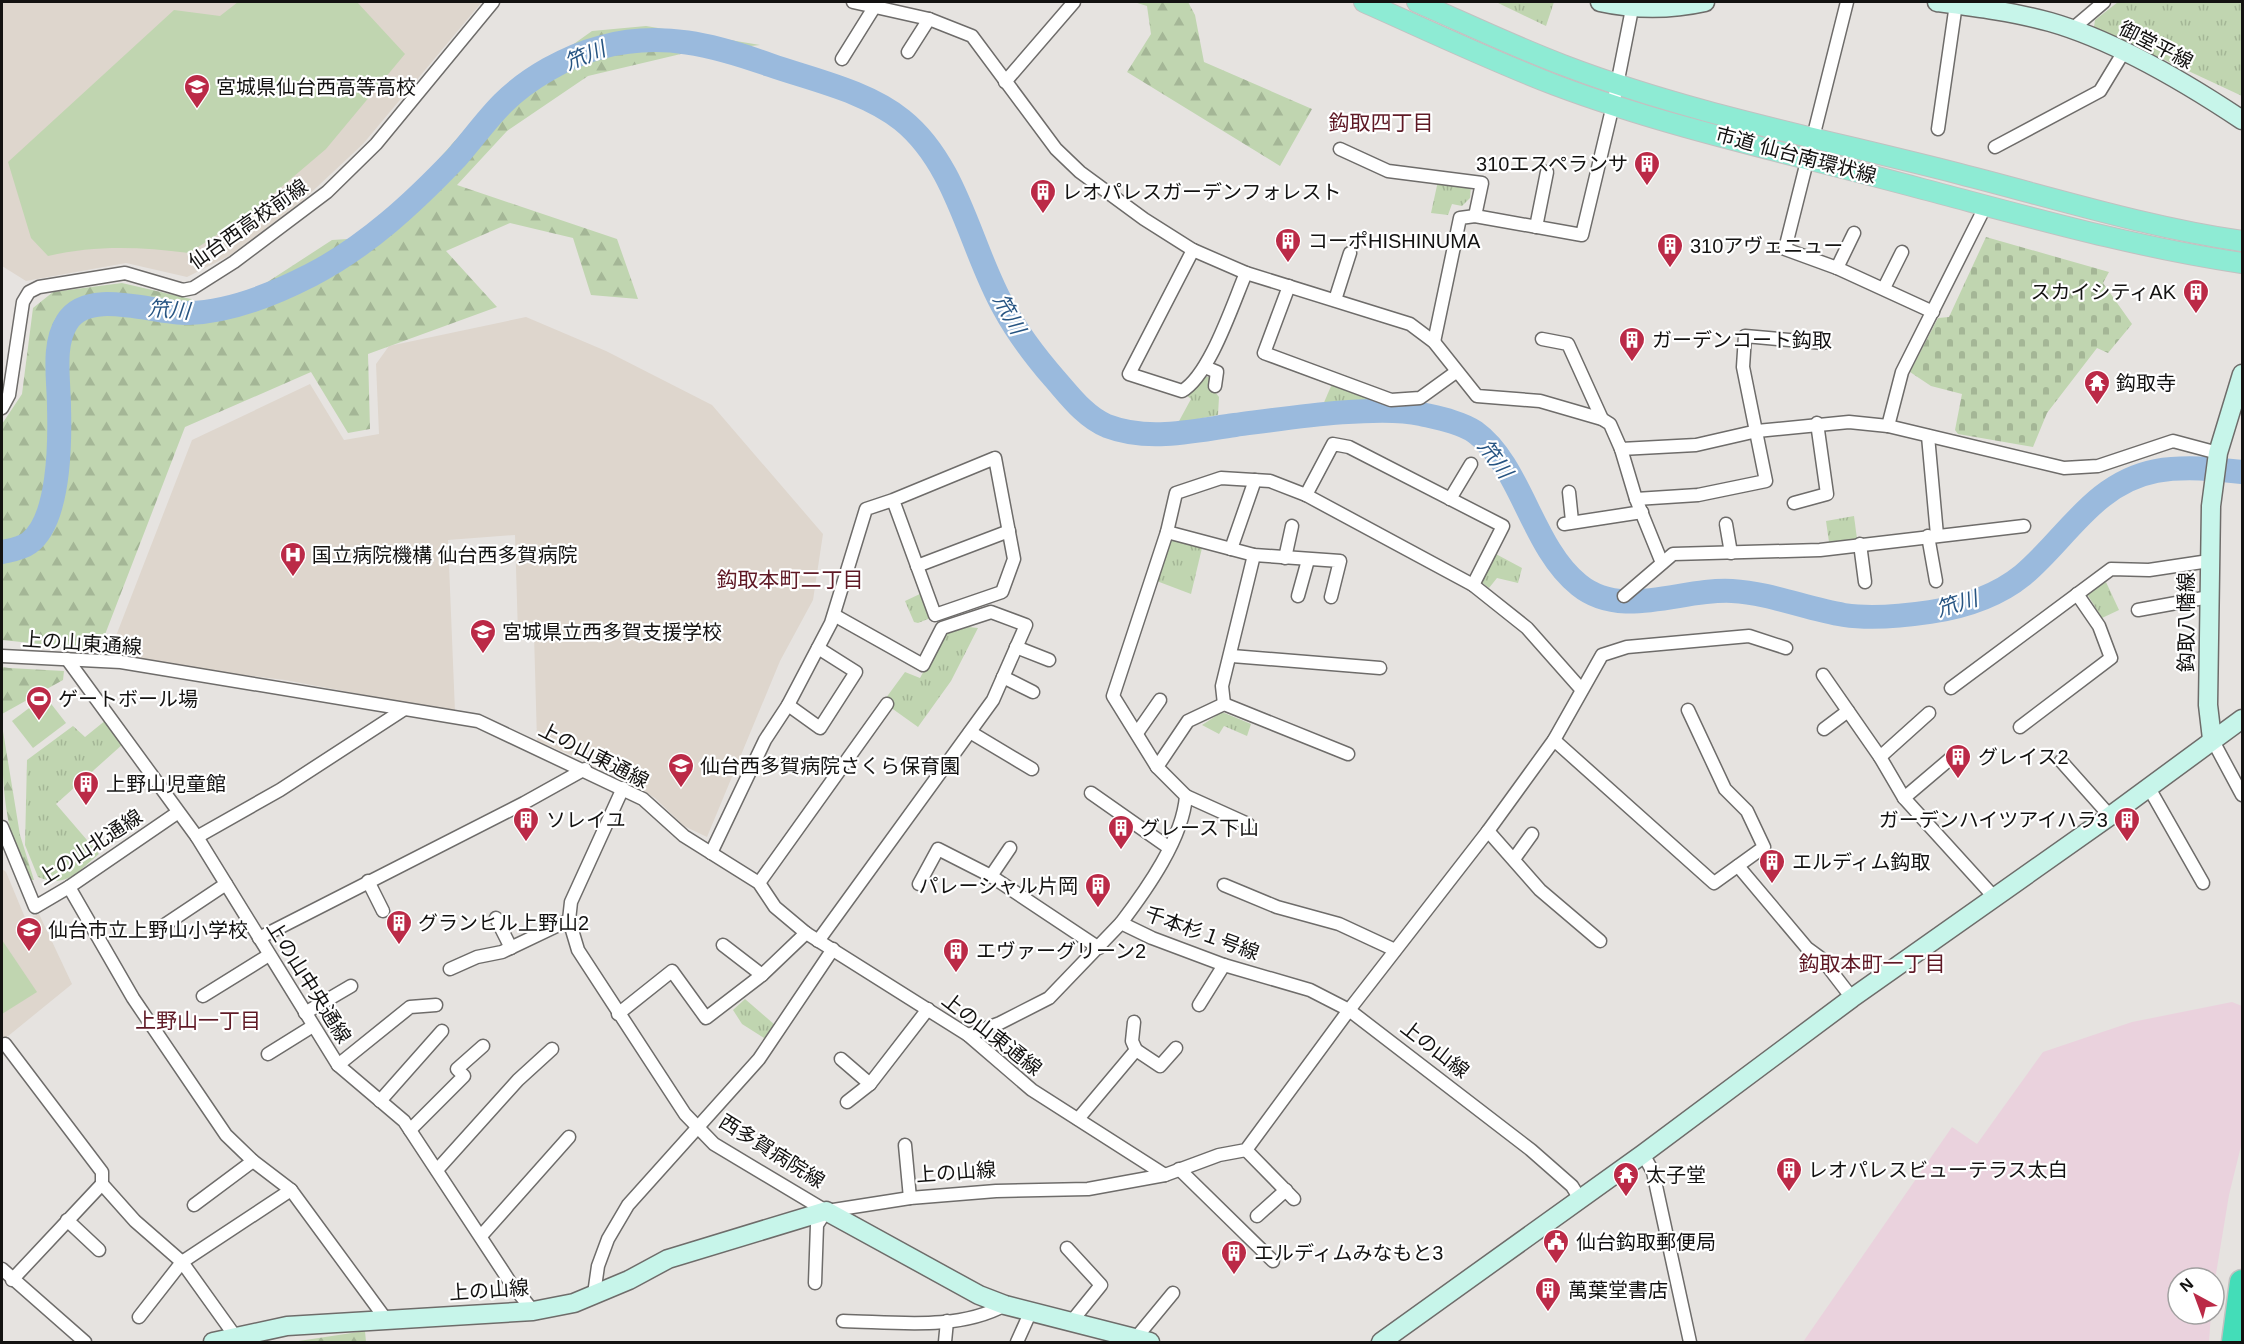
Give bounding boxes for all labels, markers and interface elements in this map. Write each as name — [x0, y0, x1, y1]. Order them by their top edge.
street label: 御堂平線 — [2115, 17, 2197, 73]
water label: 笊川 — [561, 36, 610, 74]
school or university icon: 宮城県仙台西高等高校 — [182, 72, 212, 110]
place label: 宮城県仙台西高等高校 — [216, 76, 416, 98]
district label: 鈎取四丁目 — [1329, 111, 1434, 134]
street label: 市道 仙台南環状線 — [1713, 123, 1879, 187]
building icon: 310エスペランサ — [1632, 149, 1662, 187]
place label: 310エスペランサ — [1476, 153, 1628, 175]
street label: 仙台西高校前線 — [184, 175, 312, 273]
building icon: レオパレスガーデンフォレスト — [1028, 177, 1058, 215]
place label: レオパレスガーデンフォレスト — [1062, 181, 1341, 203]
building icon: コーポHISHINUMA — [1273, 226, 1303, 264]
place label: コーポHISHINUMA — [1308, 230, 1481, 252]
building icon: 310アヴェニュー — [1655, 231, 1685, 269]
place label: 310アヴェニュー — [1690, 235, 1843, 257]
building icon: スカイシティAK — [2181, 277, 2211, 315]
place label: スカイシティAK — [2031, 281, 2177, 303]
water label: 笊川 — [989, 290, 1031, 339]
water label: 笊川 — [147, 297, 193, 323]
building icon: ガーデンコート鈎取 — [1617, 325, 1647, 363]
place label: ガーデンコート鈎取 — [1652, 329, 1832, 351]
temple icon: 鈎取寺 — [2082, 368, 2112, 406]
place label: 鈎取寺 — [2116, 372, 2176, 394]
water label: 笊川 — [1474, 435, 1518, 484]
hospital icon: 国立病院機構 仙台西多賀病院 — [278, 540, 308, 578]
place label: 国立病院機構 仙台西多賀病院 — [312, 544, 578, 566]
district label: 鈎取本町二丁目 — [717, 568, 864, 591]
street label: 鈎取八幡線 — [2175, 572, 2197, 672]
water label: 笊川 — [1933, 586, 1982, 621]
school or university icon: 宮城県立西多賀支援学校 — [468, 617, 498, 655]
place label: 宮城県立西多賀支援学校 — [502, 621, 722, 643]
street label: 上の山東通線 — [21, 628, 143, 658]
sports icon: ゲートボール場 — [24, 684, 54, 722]
place label: ゲートボール場 — [58, 688, 198, 710]
street label: 上の山東通線 — [536, 718, 652, 792]
building icon: グレイス2 — [1943, 742, 1973, 780]
place label: グレイス2 — [1978, 746, 2069, 768]
school or university icon: 仙台西多賀病院さくら保育園 — [666, 751, 696, 789]
place label: 仙台西多賀病院さくら保育園 — [700, 755, 960, 777]
building icon: 上野山児童館 — [71, 769, 101, 807]
place label: 上野山児童館 — [106, 773, 226, 795]
street label: 上の山北通線 — [34, 805, 146, 889]
building icon: ソレイユ — [511, 805, 541, 843]
building icon: ガーデンハイツアイハラ3 — [2112, 805, 2142, 843]
place label: ソレイユ — [546, 809, 626, 831]
place label: ガーデンハイツアイハラ3 — [1879, 809, 2108, 831]
building icon: グレース下山 — [1106, 813, 1136, 851]
place label: グレース下山 — [1140, 817, 1259, 839]
building icon: エルディム鈎取 — [1757, 847, 1787, 885]
place label: エルディム鈎取 — [1792, 851, 1931, 873]
building icon: パレーシャル片岡 — [1083, 871, 1113, 909]
place label: パレーシャル片岡 — [918, 875, 1078, 897]
street label: 千本杉１号線 — [1142, 902, 1262, 964]
building icon: グランヒル上野山2 — [384, 908, 414, 946]
place label: グランヒル上野山2 — [418, 912, 589, 934]
school or university icon: 仙台市立上野山小学校 — [14, 915, 44, 953]
street label: 上の山中央通線 — [263, 917, 355, 1047]
place label: 仙台市立上野山小学校 — [48, 919, 248, 941]
building icon: エヴァーグリーン2 — [941, 936, 971, 974]
place label: エヴァーグリーン2 — [976, 940, 1146, 962]
district label: 鈎取本町一丁目 — [1799, 952, 1946, 975]
street label: 上の山東通線 — [938, 988, 1046, 1080]
district label: 上野山一丁目 — [135, 1009, 261, 1032]
street label: 上の山線 — [1397, 1016, 1473, 1082]
street label: 西多賀病院線 — [715, 1110, 829, 1192]
building icon: レオパレスビューテラス太白 — [1774, 1155, 1804, 1193]
street label: 上の山線 — [915, 1158, 997, 1186]
place label: レオパレスビューテラス太白 — [1808, 1159, 2068, 1181]
temple icon: 太子堂 — [1611, 1160, 1641, 1198]
place label: 太子堂 — [1646, 1164, 1706, 1186]
public building icon: 仙台鈎取郵便局 — [1541, 1227, 1571, 1265]
place label: 仙台鈎取郵便局 — [1576, 1231, 1716, 1253]
building icon: エルディムみなもと3 — [1219, 1238, 1249, 1276]
place label: エルディムみなもと3 — [1254, 1242, 1443, 1264]
north arrow — [2166, 1266, 2226, 1326]
building icon: 萬葉堂書店 — [1533, 1275, 1563, 1313]
text: N — [2177, 1275, 2196, 1295]
street label: 上の山線 — [448, 1276, 530, 1304]
place label: 萬葉堂書店 — [1568, 1279, 1668, 1301]

